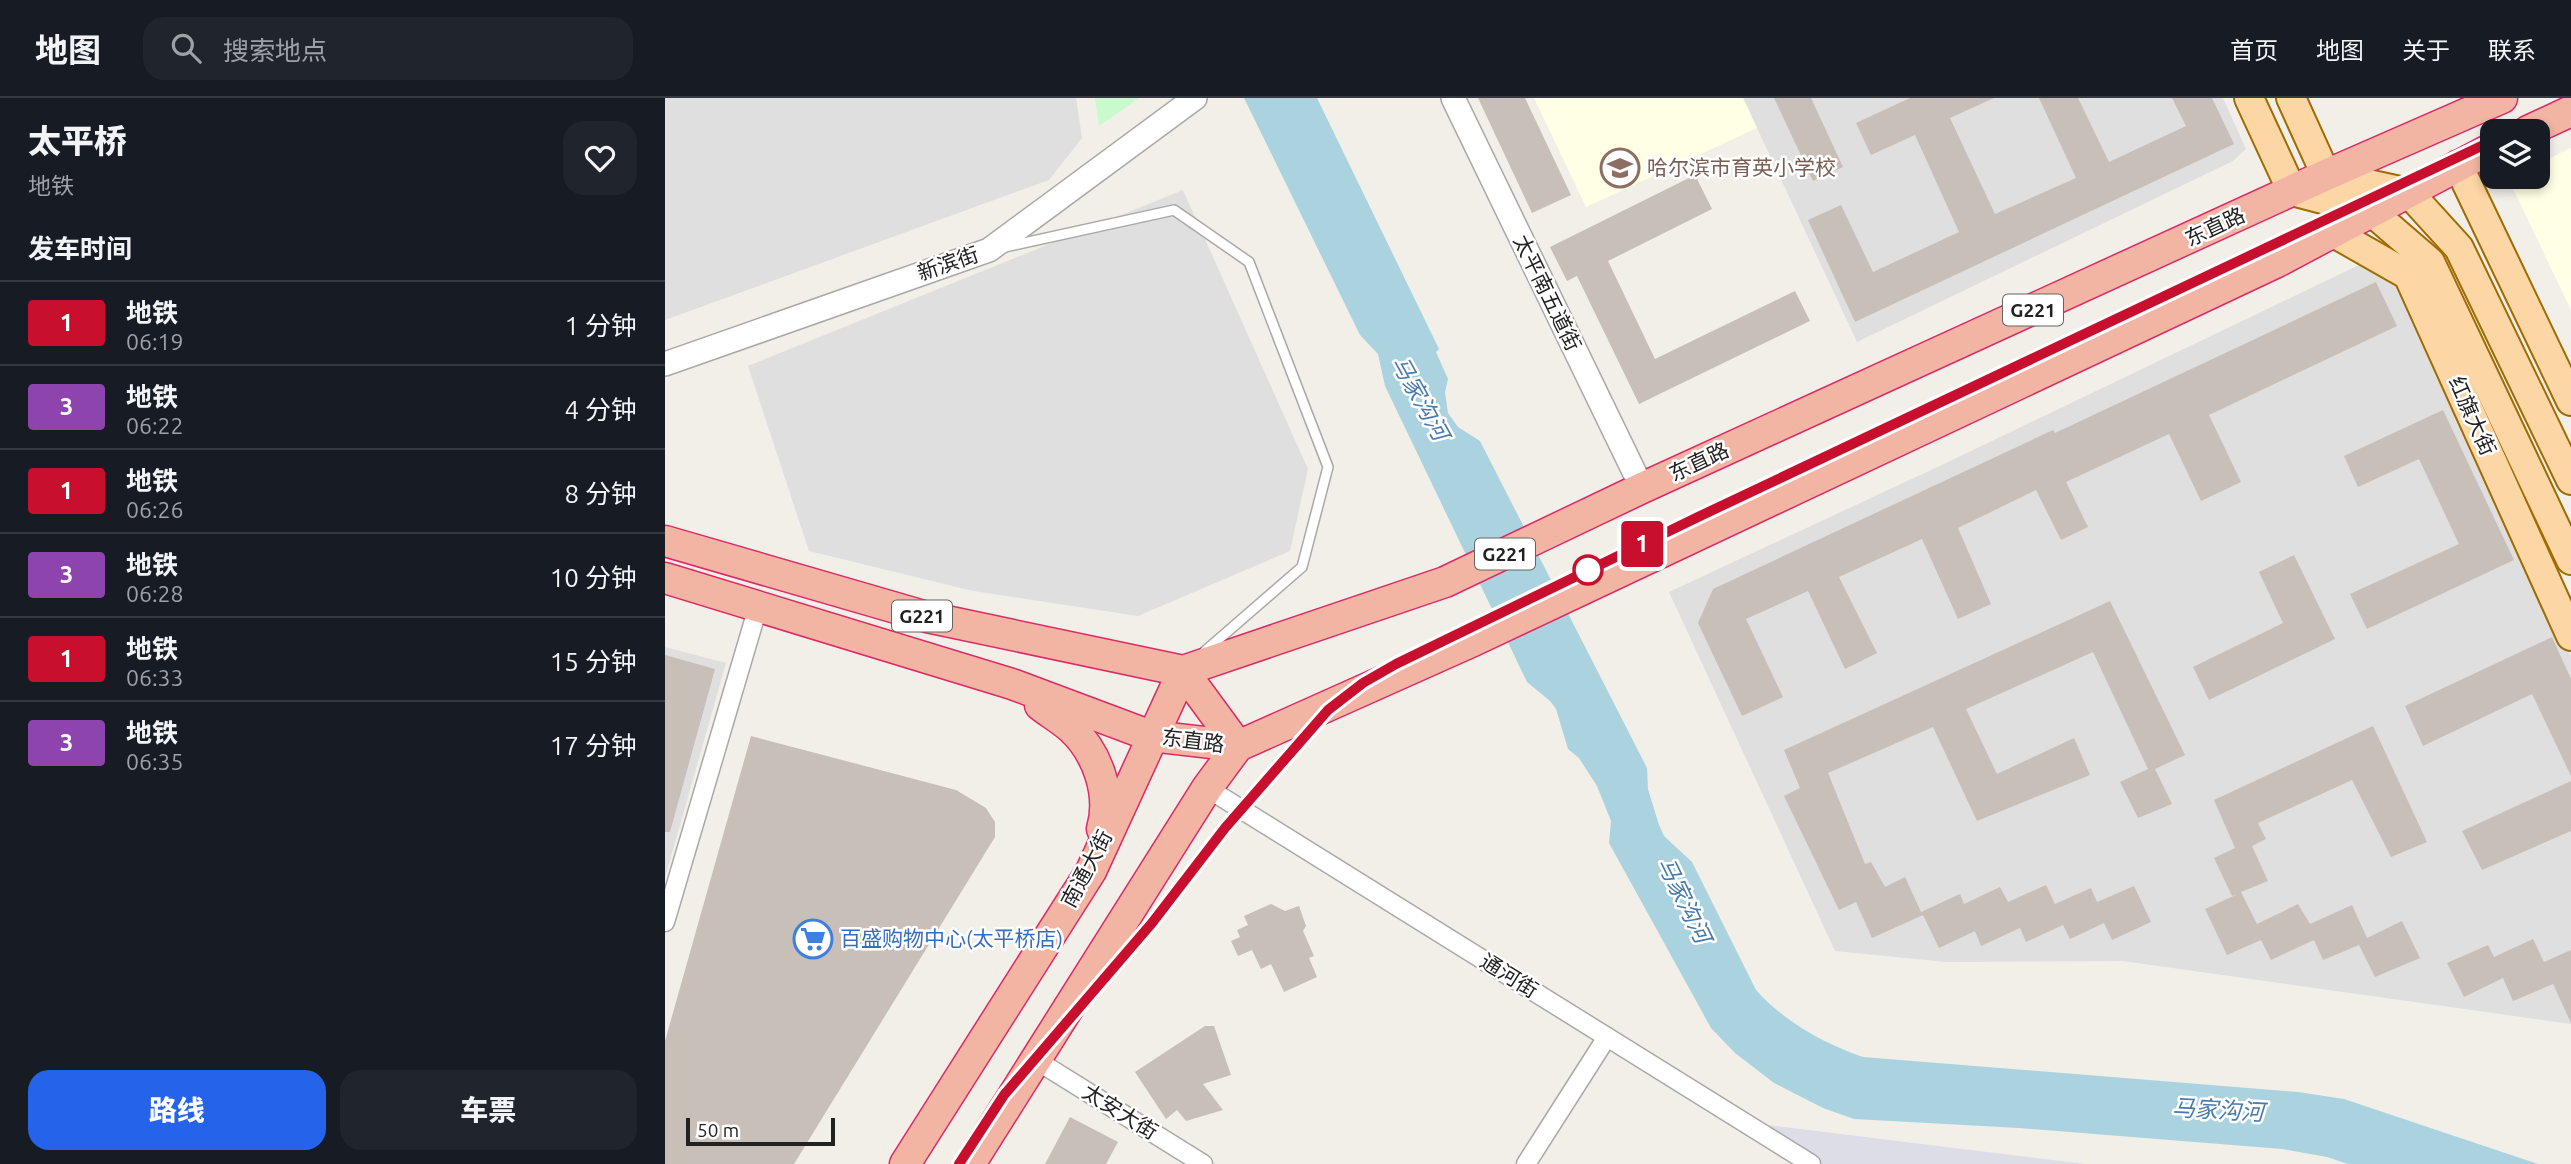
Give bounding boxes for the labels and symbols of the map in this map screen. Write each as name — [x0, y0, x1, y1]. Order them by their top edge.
school or university icon: 哈尔滨市育英小学校 — [1599, 147, 1641, 189]
place label: 哈尔滨市育英小学校 — [1647, 155, 1836, 179]
street label: 东直路 — [2181, 202, 2248, 250]
street label: 太平南五道街 — [1509, 231, 1586, 354]
street label: 新滨街 — [914, 241, 981, 285]
road number: G221 — [2003, 294, 2063, 326]
water label: 马家沟河 — [1387, 351, 1456, 448]
street label: 红旗大街 — [2445, 372, 2501, 459]
street label: 东直路 — [1665, 437, 1732, 485]
line badge: 1 — [1619, 521, 1665, 567]
road number: G221 — [1475, 538, 1535, 569]
unlabelled marker — [1573, 555, 1603, 585]
road number: G221 — [892, 601, 952, 632]
street label: 东直路 — [1160, 724, 1226, 756]
street label: 南通大街 — [1056, 826, 1116, 911]
water label: 马家沟河 — [1653, 853, 1718, 950]
supermarket icon: 百盛购物中心(太平桥店) — [792, 918, 834, 960]
place label: 百盛购物中心(太平桥店) — [840, 926, 1063, 950]
street label: 通河街 — [1476, 948, 1543, 1002]
street label: 太安大街 — [1079, 1079, 1163, 1144]
water label: 马家沟河 — [2171, 1095, 2269, 1125]
scale bar — [686, 1115, 835, 1147]

